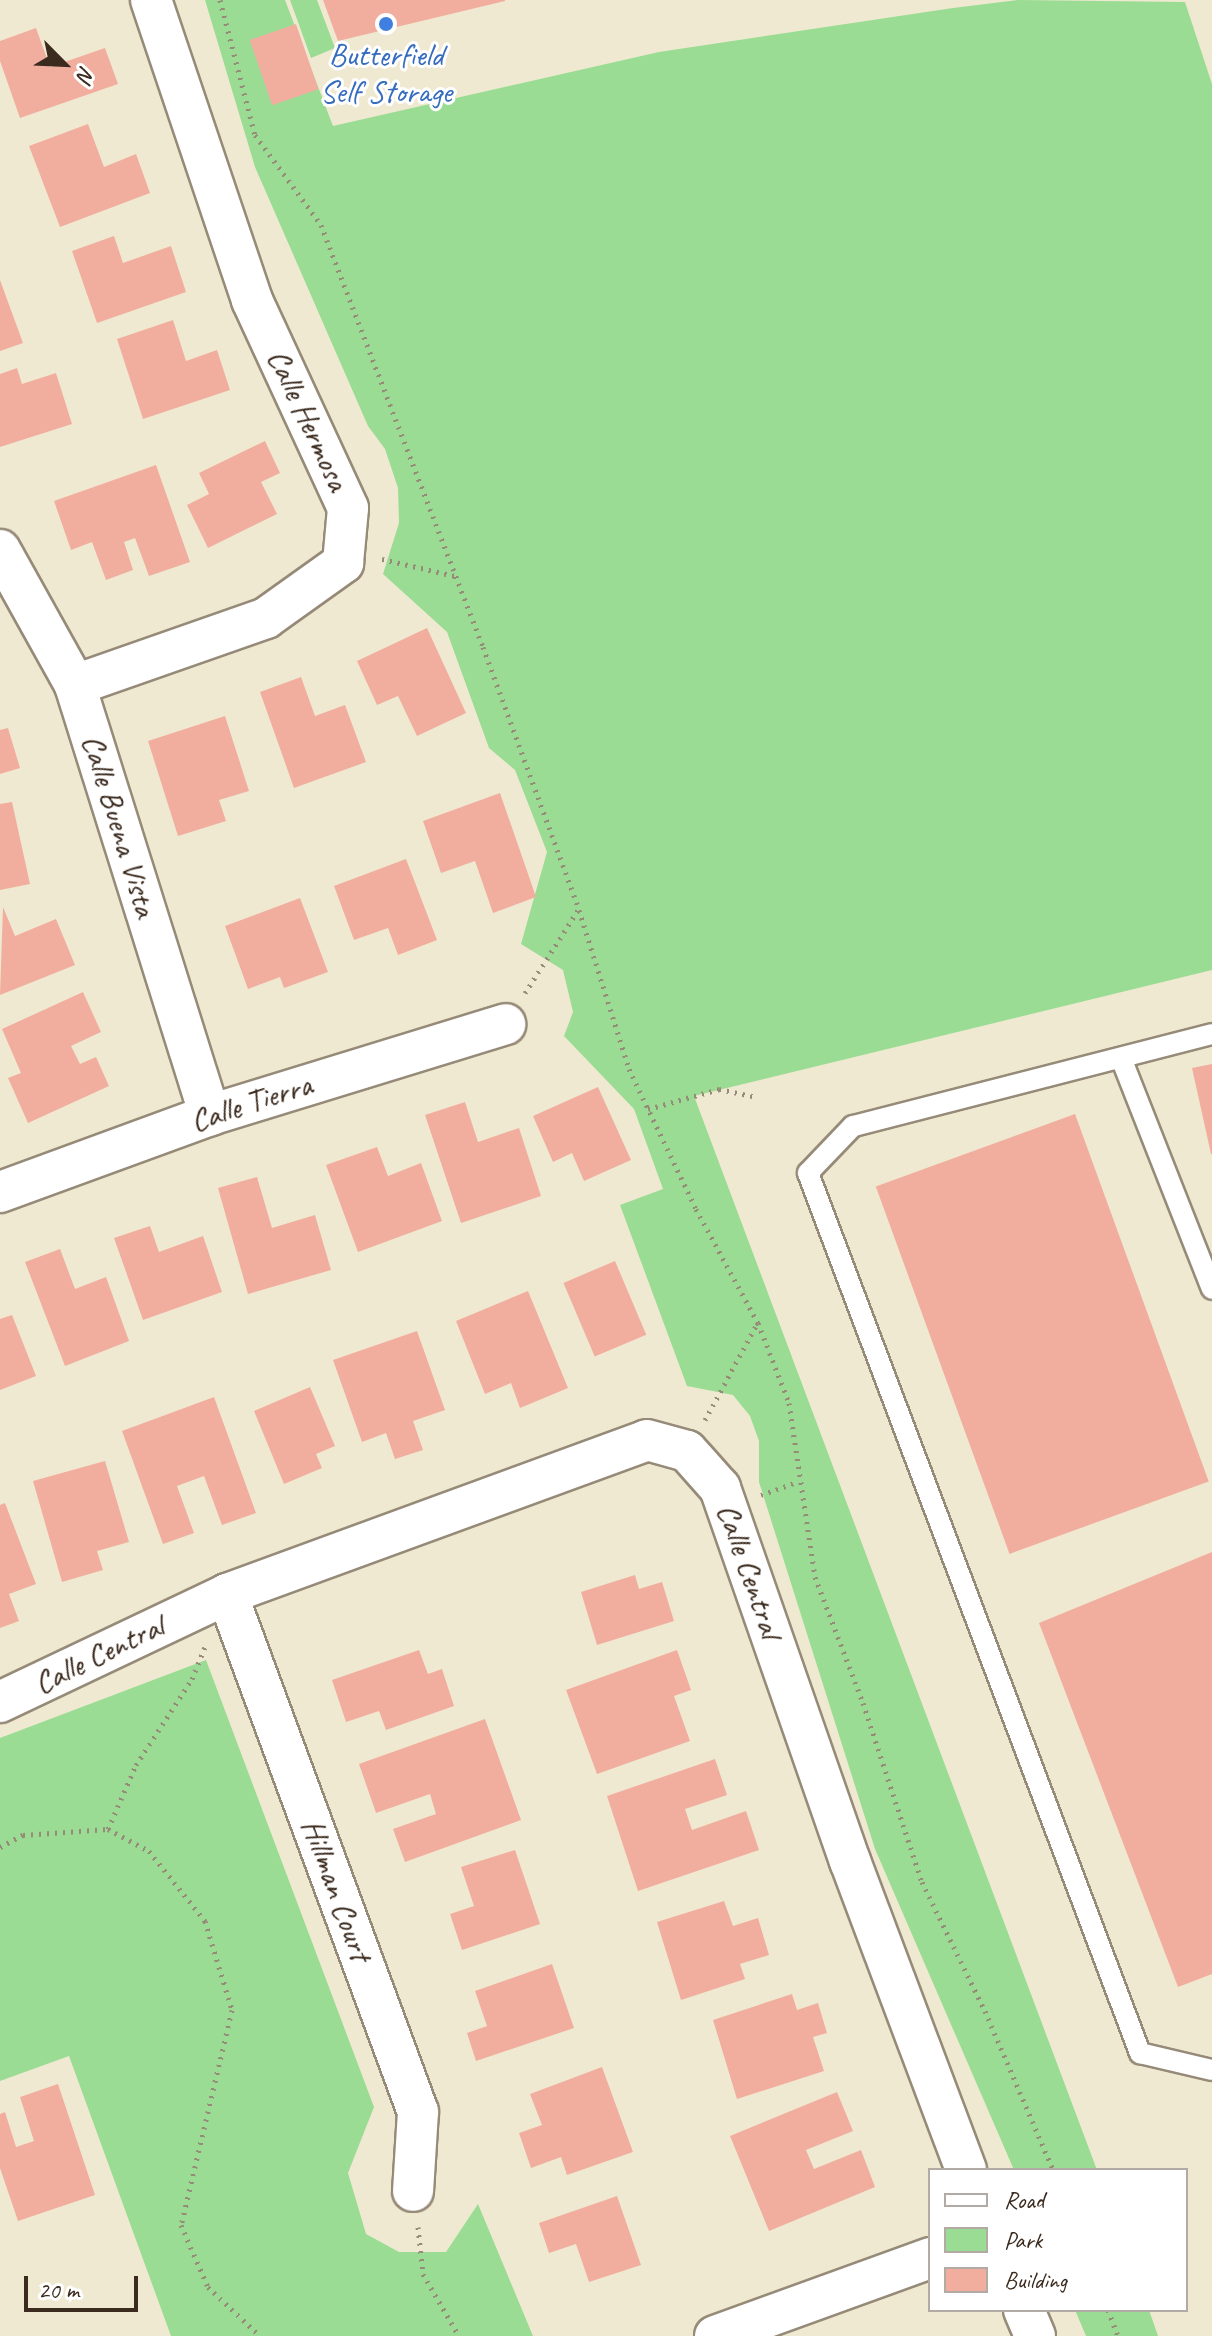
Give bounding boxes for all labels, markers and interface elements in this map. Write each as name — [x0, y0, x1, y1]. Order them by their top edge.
marker: Butterfield Self Storage — [377, 15, 395, 33]
north arrow — [24, 24, 104, 104]
place label: Butterfield Self Storage — [320, 37, 452, 112]
text: N — [70, 62, 101, 86]
street label: Calle Hermosa — [258, 343, 358, 497]
street label: Calle Buena Vista — [73, 730, 165, 922]
street label: Calle Tierra — [186, 1065, 316, 1141]
street label: Calle Central — [708, 1499, 790, 1643]
street label: Calle Central — [28, 1607, 170, 1703]
street label: Hillman Court — [293, 1814, 379, 1966]
legend — [928, 2168, 1188, 2312]
text: Road — [1004, 2185, 1044, 2215]
text: Park — [1004, 2225, 1042, 2255]
scale bar — [28, 2260, 142, 2310]
text: Building — [1004, 2265, 1067, 2295]
text: 20 m — [38, 2275, 79, 2305]

